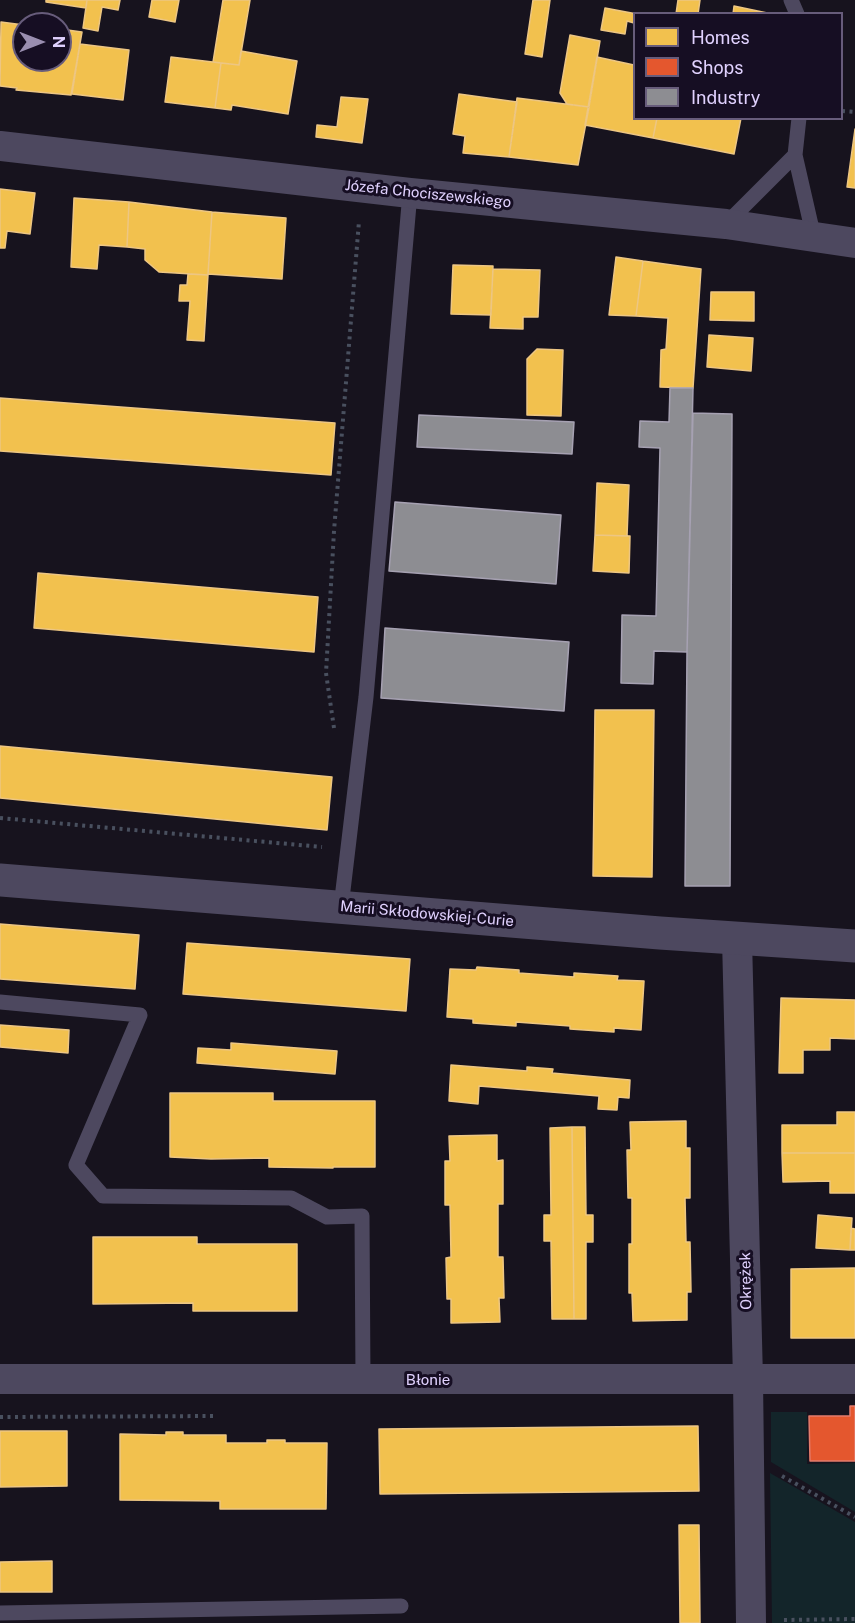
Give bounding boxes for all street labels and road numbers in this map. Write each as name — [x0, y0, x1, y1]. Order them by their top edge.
street label: Józefa Chociszewskiego — [344, 176, 512, 212]
street label: Marii Skłodowskiej-Curie — [339, 897, 515, 931]
street label: Okrężek — [736, 1252, 756, 1310]
street label: Błonie — [406, 1371, 450, 1389]

